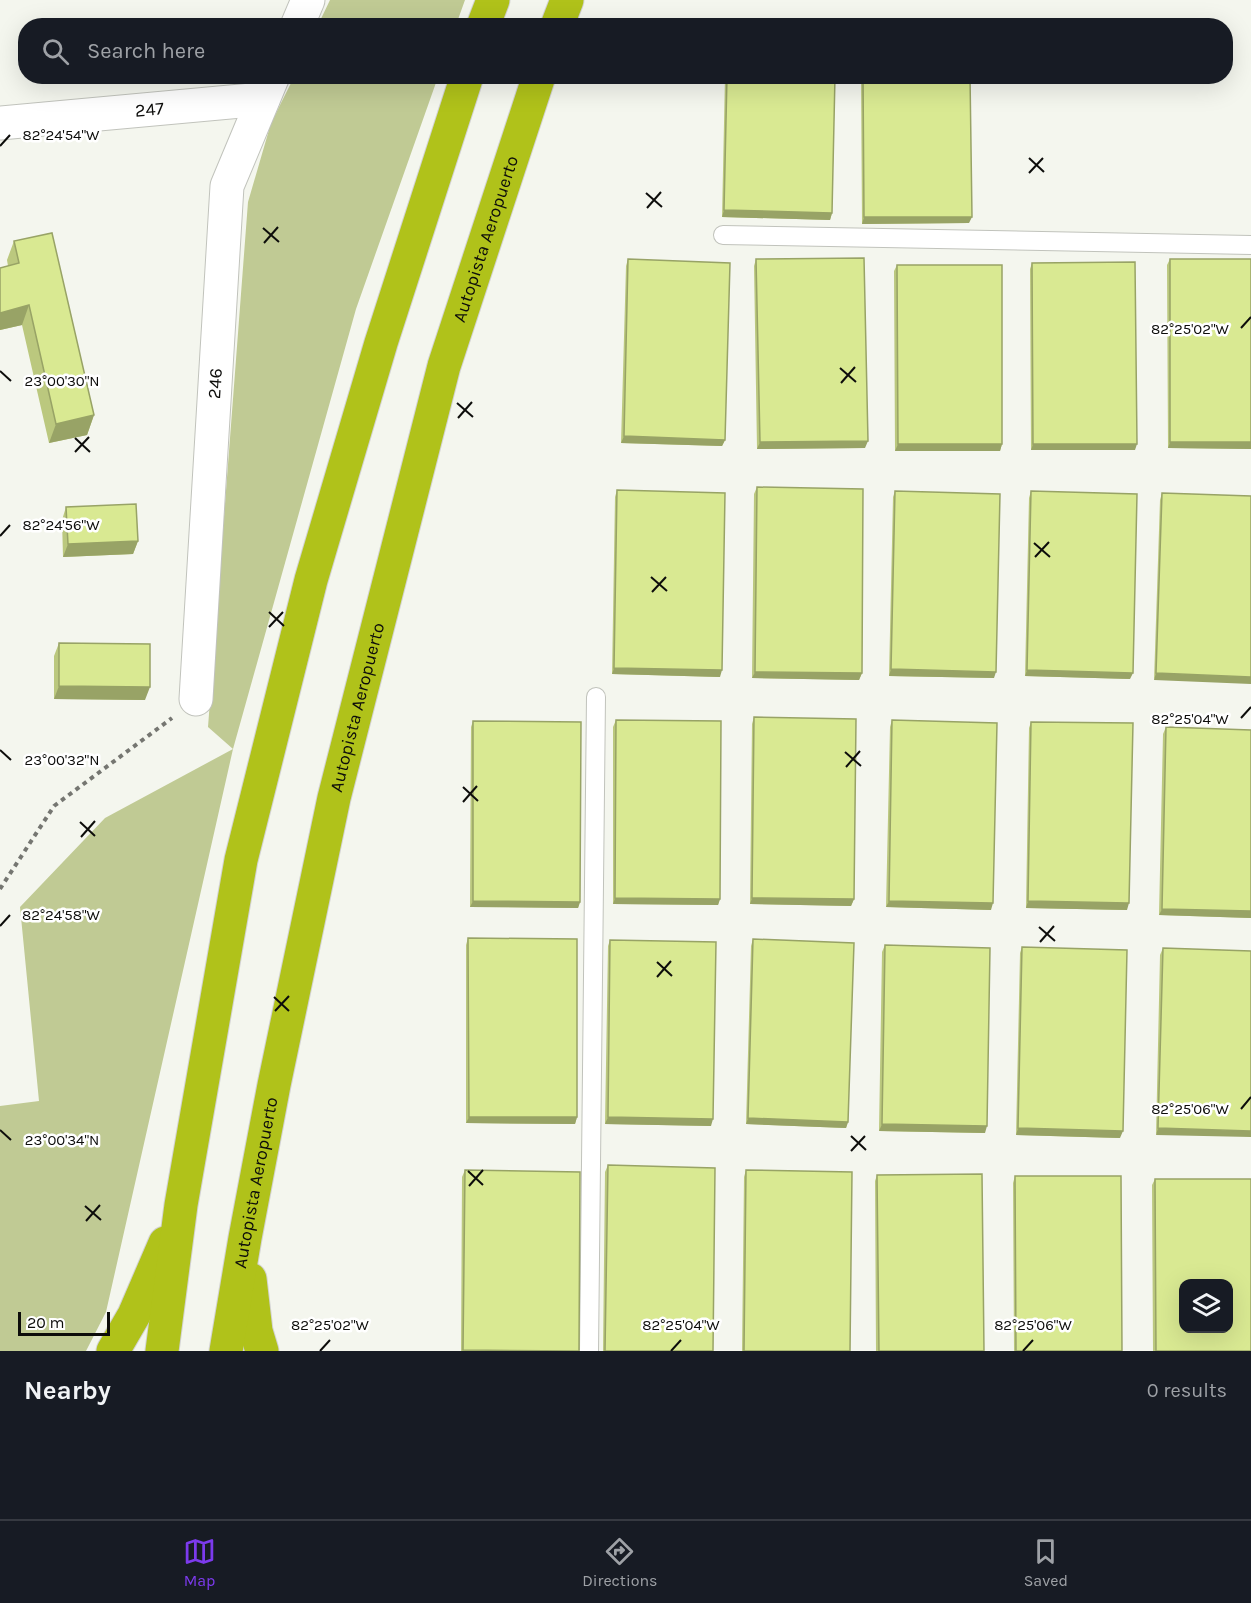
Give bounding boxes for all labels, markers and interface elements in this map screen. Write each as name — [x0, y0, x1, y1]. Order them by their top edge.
search box — [18, 18, 1233, 84]
icon: search — [39, 35, 72, 68]
text: Search here — [87, 38, 205, 64]
street label: 247 — [134, 97, 165, 122]
text: 82°24'54"W — [23, 126, 100, 144]
street label: Autopista Aeropuerto — [448, 153, 523, 325]
text: 82°25'02"W — [1151, 320, 1229, 338]
street label: 246 — [203, 368, 227, 400]
text: 23°00'30"N — [24, 372, 100, 390]
text: 82°24'56"W — [22, 516, 100, 534]
street label: Autopista Aeropuerto — [325, 620, 389, 794]
text: 82°25'04"W — [1151, 710, 1229, 728]
text: 23°00'32"N — [25, 751, 99, 769]
text: 82°24'58"W — [22, 906, 100, 924]
street label: Autopista Aeropuerto — [229, 1095, 283, 1270]
text: 82°25'06"W — [1151, 1100, 1229, 1118]
text: 23°00'34"N — [25, 1131, 99, 1149]
map controls — [1179, 1279, 1233, 1333]
button: layers — [1179, 1279, 1233, 1333]
scale bar — [18, 1309, 110, 1336]
text: 20 m — [27, 1313, 65, 1332]
text: 82°25'02"W — [291, 1316, 369, 1334]
text: 82°25'04"W — [642, 1316, 720, 1334]
text: 82°25'06"W — [994, 1316, 1072, 1334]
text: Nearby — [24, 1375, 111, 1406]
text: 0 results — [1147, 1379, 1227, 1402]
tab: Map — [183, 1535, 216, 1590]
tab: Directions — [582, 1535, 657, 1590]
tab: Saved — [1024, 1535, 1068, 1590]

